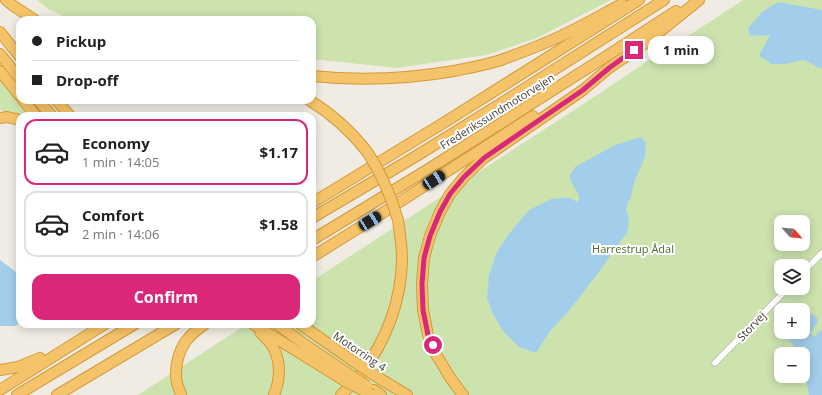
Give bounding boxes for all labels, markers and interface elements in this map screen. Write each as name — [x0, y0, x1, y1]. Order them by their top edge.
text: Pickup — [56, 31, 106, 51]
callout: 1 min — [648, 36, 714, 64]
route end — [625, 41, 643, 59]
text: 1 min — [663, 41, 699, 59]
text: Drop-off — [56, 70, 118, 90]
street label: Frederikssundmotorvejen — [437, 70, 557, 152]
text: Economy — [82, 133, 150, 153]
icon: car — [34, 134, 70, 170]
text: $1.17 — [259, 142, 298, 162]
text: 1 min · 14:05 — [82, 153, 159, 171]
car — [421, 168, 447, 192]
text: Comfort — [82, 205, 144, 225]
icon: car — [34, 206, 70, 242]
car — [357, 210, 383, 232]
text: $1.58 — [259, 214, 298, 234]
north arrow — [774, 215, 810, 251]
map controls — [774, 215, 810, 383]
text: 2 min · 14:06 — [82, 225, 159, 243]
park label: Harrestrup Ådal — [592, 241, 674, 256]
button: layers — [774, 259, 810, 295]
button: Confirm — [32, 274, 300, 320]
button: + — [774, 303, 810, 339]
street label: Storvej — [733, 308, 769, 344]
street label: Motorring 4 — [331, 328, 390, 375]
route start — [424, 336, 442, 354]
button: − — [774, 347, 810, 383]

